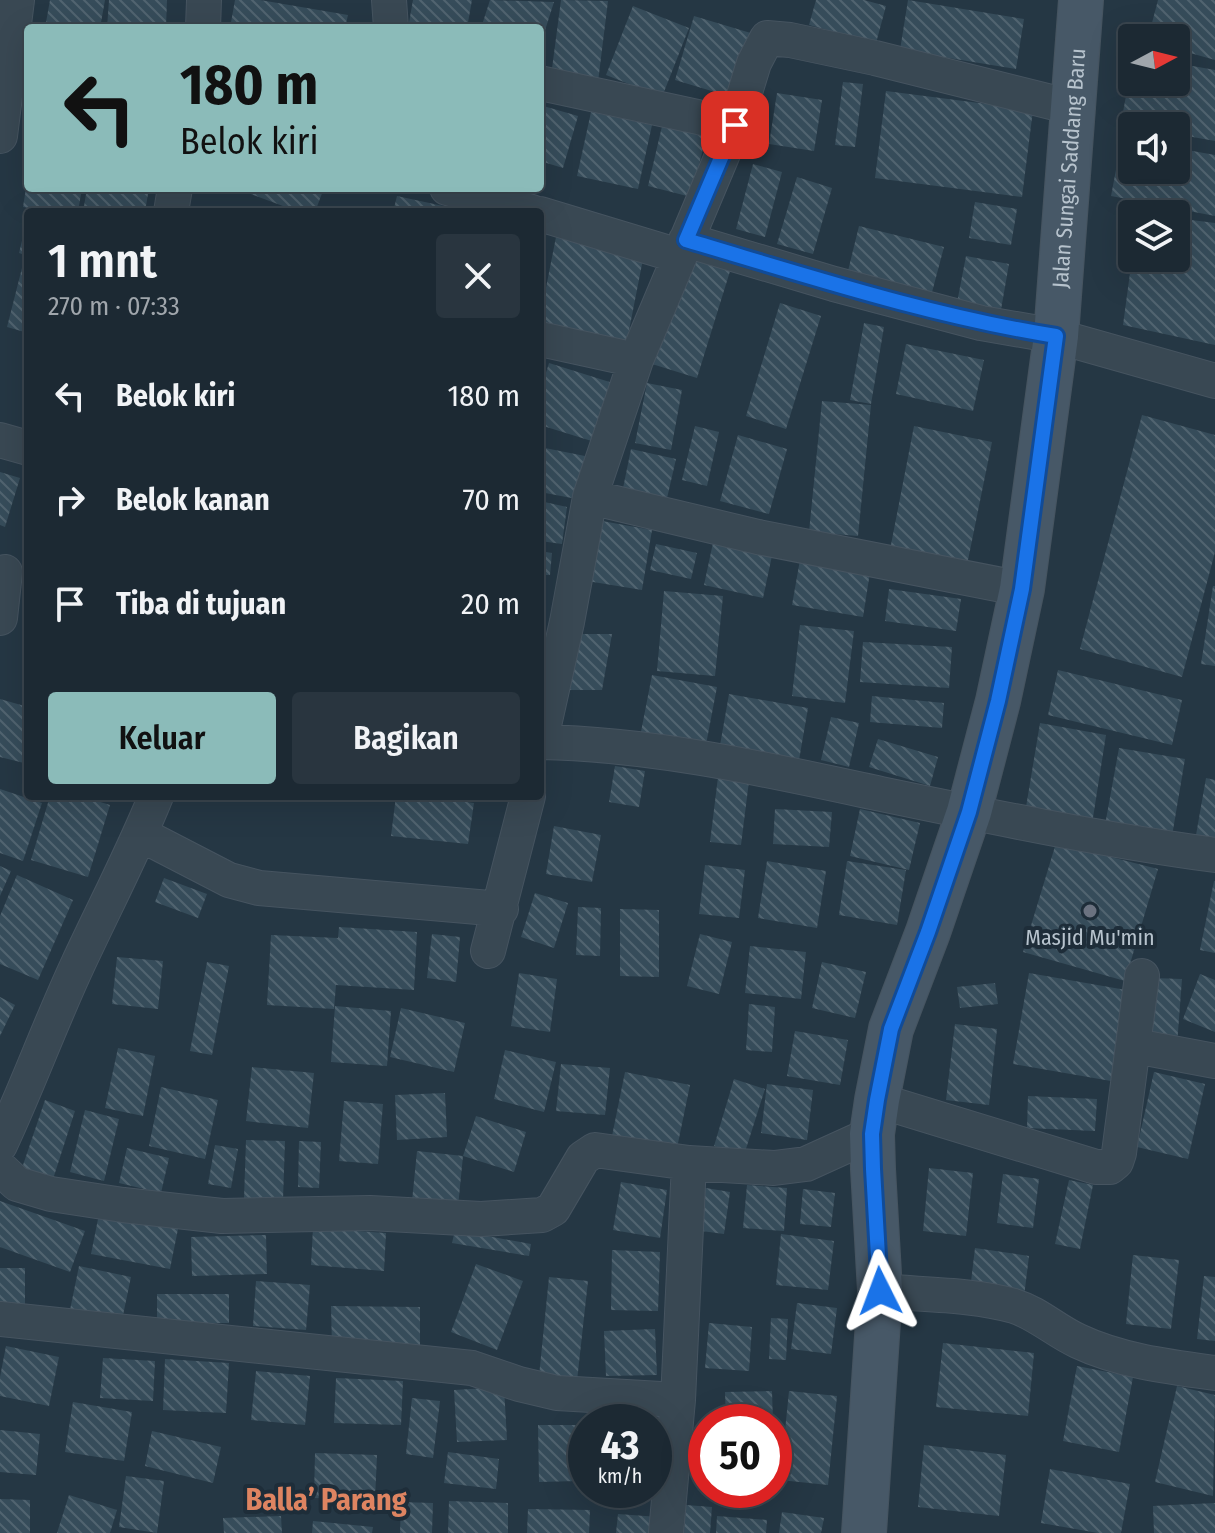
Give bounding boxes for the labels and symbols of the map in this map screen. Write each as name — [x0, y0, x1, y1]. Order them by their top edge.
north arrow — [1118, 24, 1190, 96]
street label: Jalan Sungai Saddang Baru — [1046, 47, 1091, 289]
pin — [701, 91, 769, 159]
marker: Masjid Mu'min — [1081, 902, 1099, 920]
place label: Masjid Mu'min — [1025, 924, 1155, 951]
position arrow — [838, 1249, 922, 1333]
speed limit sign: 50 — [688, 1404, 792, 1508]
district label: Ballaʼ Parang — [245, 1482, 407, 1518]

